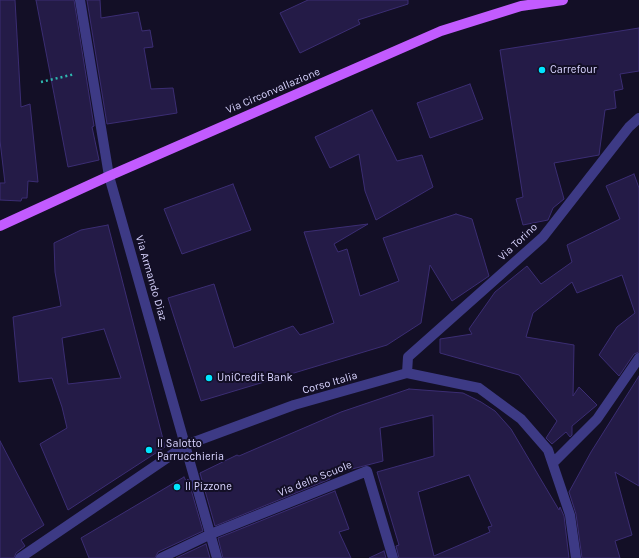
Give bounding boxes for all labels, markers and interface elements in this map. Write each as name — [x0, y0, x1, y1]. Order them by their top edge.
place label: Carrefour — [550, 63, 597, 77]
street label: Via Circonvallazione — [224, 65, 322, 117]
marker: Carrefour — [537, 65, 547, 75]
street label: Via Torino — [496, 221, 540, 263]
street label: Via Armando Diaz — [132, 234, 170, 322]
street label: Corso Italia — [301, 369, 359, 397]
place label: UniCredit Bank — [217, 371, 293, 385]
marker: UniCredit Bank — [204, 373, 214, 383]
place label: Il Salotto Parrucchieria — [157, 437, 224, 463]
marker: Il Salotto Parrucchieria — [144, 445, 154, 455]
street label: Via delle Scuole — [276, 458, 354, 500]
place label: Il Pizzone — [185, 480, 232, 494]
marker: Il Pizzone — [172, 482, 182, 492]

